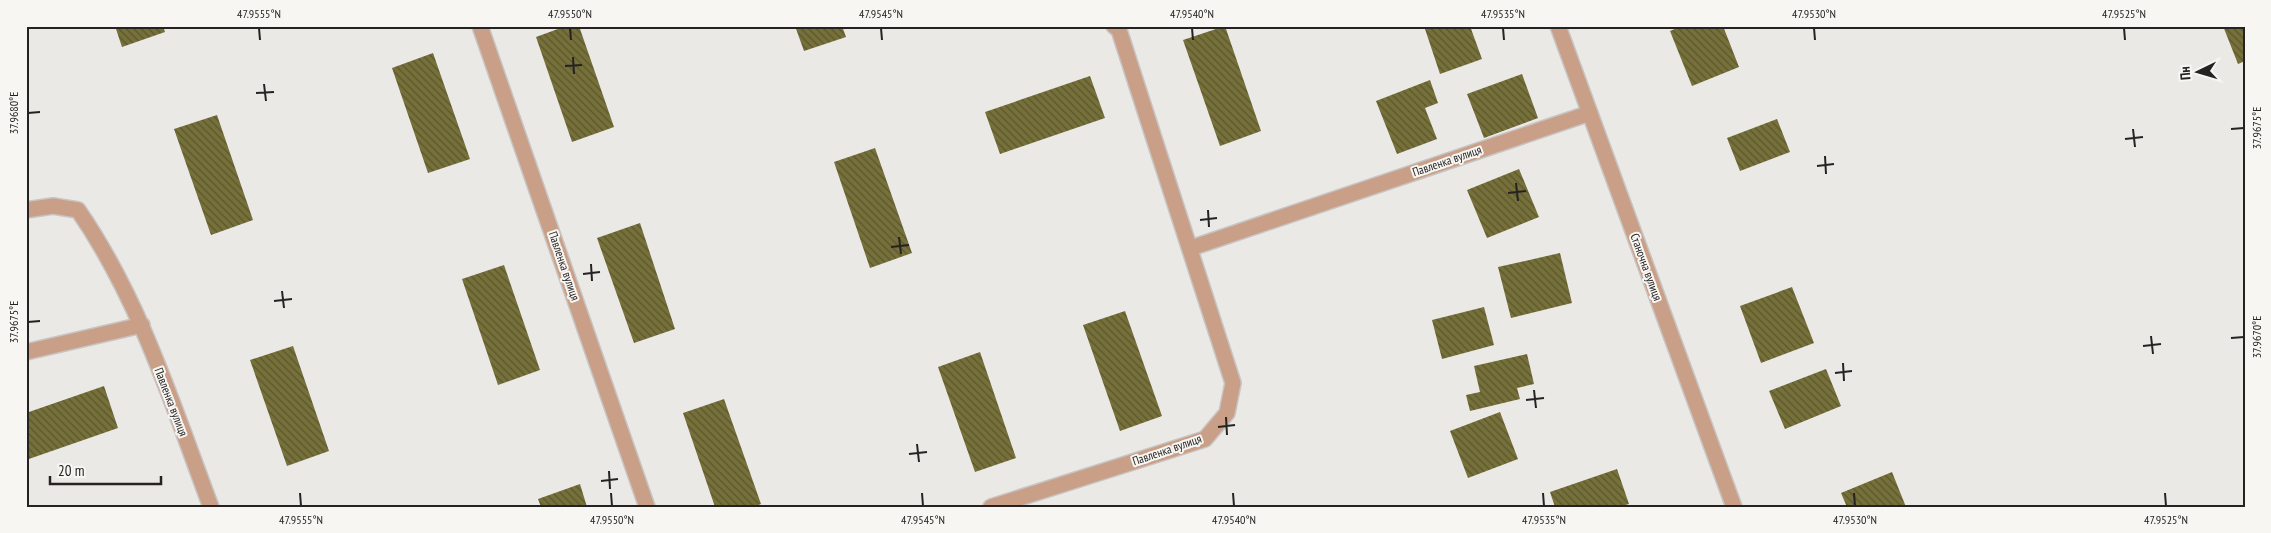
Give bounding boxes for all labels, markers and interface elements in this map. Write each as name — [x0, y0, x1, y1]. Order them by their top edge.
text: 47.9555°N — [237, 6, 281, 21]
text: 47.9550°N — [548, 6, 592, 21]
text: 47.9545°N — [859, 6, 903, 21]
text: 47.9540°N — [1170, 6, 1214, 21]
text: 47.9535°N — [1481, 6, 1525, 21]
text: 47.9530°N — [1792, 6, 1836, 21]
text: 47.9525°N — [2102, 6, 2146, 21]
north arrow — [2174, 48, 2224, 98]
text: Пн — [2175, 66, 2195, 81]
text: 37.9680°E — [6, 92, 21, 134]
text: 37.9675°E — [2249, 107, 2264, 149]
street label: Павленка вулиця — [1410, 142, 1484, 179]
street label: Павленка вулиця — [546, 229, 583, 303]
street label: Станочна вулиця — [1627, 231, 1666, 303]
text: 37.9675°E — [6, 301, 21, 343]
text: 37.9670°E — [2249, 316, 2264, 358]
street label: Павленка вулиця — [152, 365, 192, 439]
street label: Павленка вулиця — [1130, 431, 1204, 468]
scale bar — [50, 453, 161, 485]
text: 20 m — [58, 461, 84, 480]
text: 47.9555°N — [279, 512, 323, 527]
text: 47.9550°N — [590, 512, 634, 527]
text: 47.9545°N — [901, 512, 945, 527]
text: 47.9540°N — [1212, 512, 1256, 527]
text: 47.9535°N — [1522, 512, 1566, 527]
text: 47.9530°N — [1833, 512, 1877, 527]
text: 47.9525°N — [2144, 512, 2188, 527]

